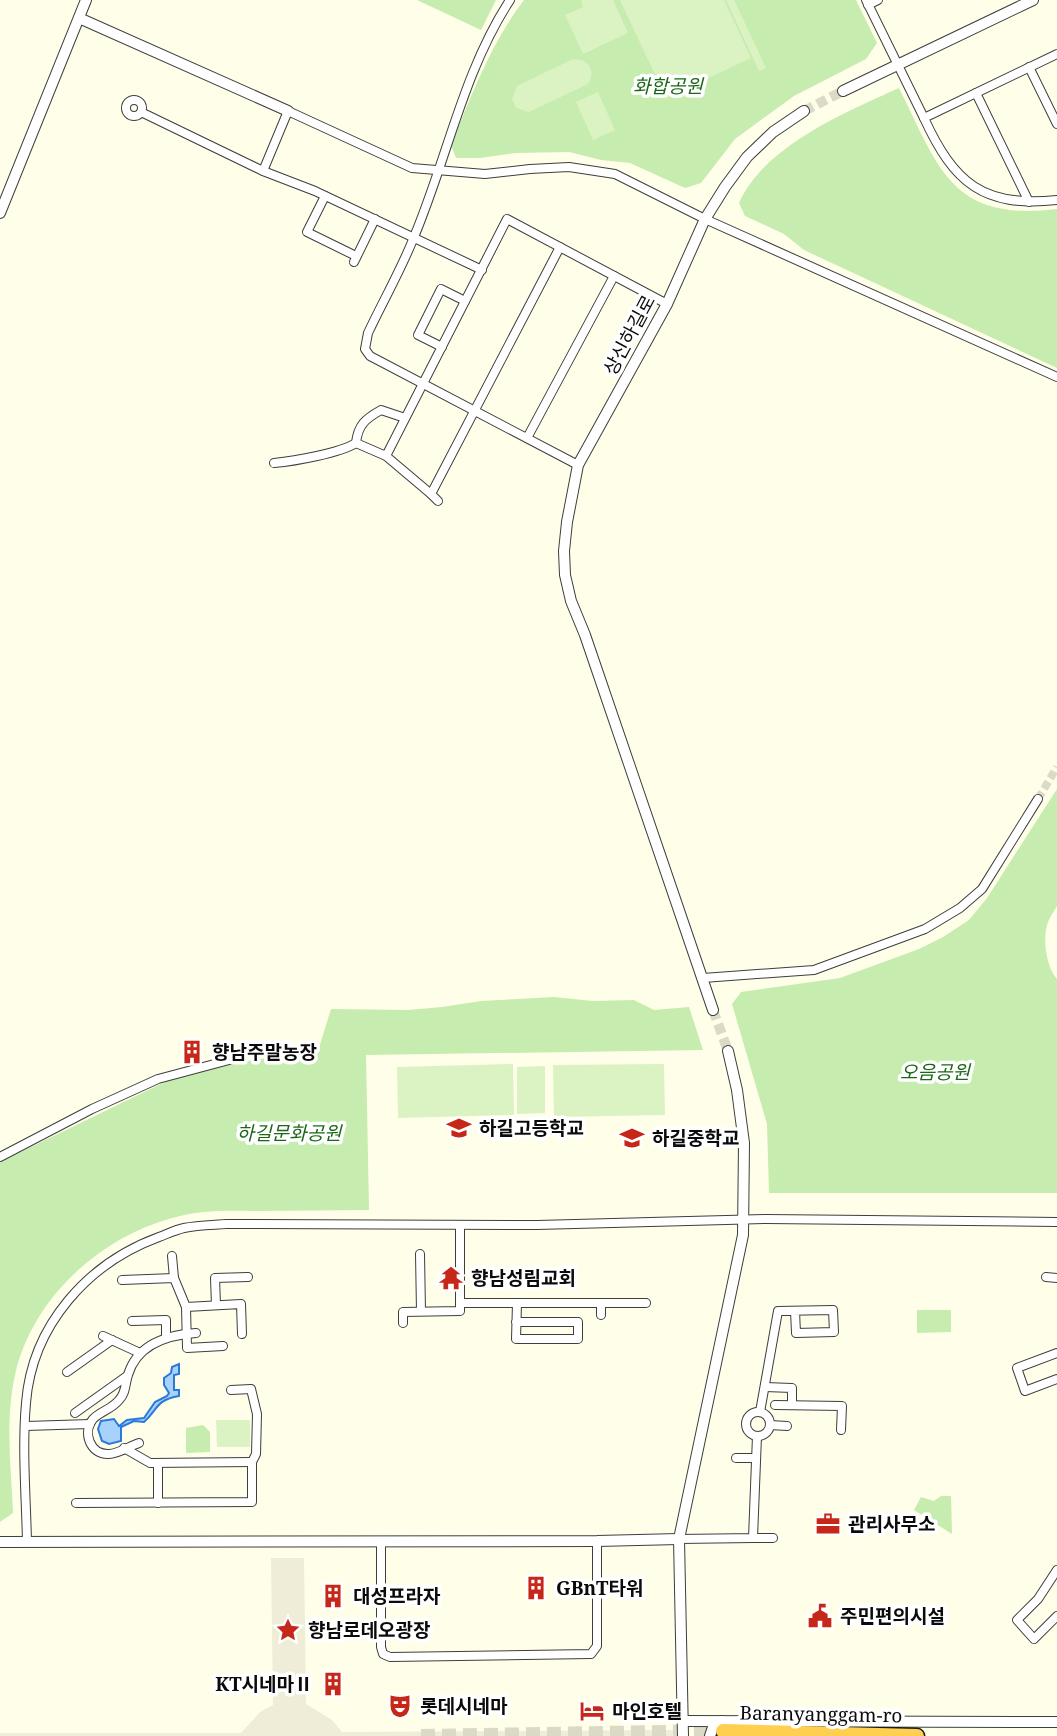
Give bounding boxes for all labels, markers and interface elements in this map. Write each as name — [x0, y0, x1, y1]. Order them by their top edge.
park label: 화합공원 — [633, 73, 704, 99]
street label: 상신하길로 — [597, 290, 661, 380]
building icon: 향남주말농장 — [178, 1038, 206, 1066]
place label: 향남주말농장 — [212, 1039, 317, 1065]
park label: 오음공원 — [900, 1059, 971, 1085]
school or university icon: 하길고등학교 — [445, 1114, 473, 1142]
place label: 하길고등학교 — [479, 1115, 584, 1141]
park label: 하길문화공원 — [237, 1120, 343, 1146]
school or university icon: 하길중학교 — [618, 1124, 646, 1152]
place label: 하길중학교 — [652, 1125, 739, 1151]
temple icon: 향남성림교회 — [437, 1264, 465, 1292]
place label: 향남성림교회 — [471, 1265, 576, 1291]
office icon: 관리사무소 — [814, 1510, 842, 1538]
place label: 관리사무소 — [848, 1511, 935, 1537]
building icon: GBnT타워 — [522, 1574, 550, 1602]
place label: GBnT타워 — [556, 1575, 643, 1601]
building icon: 대성프라자 — [319, 1582, 347, 1610]
place label: 대성프라자 — [353, 1583, 441, 1609]
public building icon: 주민편의시설 — [806, 1602, 834, 1630]
place label: 주민편의시설 — [840, 1603, 945, 1629]
place icon: 향남로데오광장 — [274, 1616, 302, 1644]
place label: 향남로데오광장 — [308, 1617, 430, 1643]
building icon: KT시네마Ⅱ — [319, 1670, 347, 1698]
place label: KT시네마Ⅱ — [215, 1671, 313, 1697]
theatre icon: 롯데시네마 — [386, 1692, 414, 1720]
place label: 롯데시네마 — [420, 1693, 508, 1719]
hotel icon: 마인호텔 — [578, 1697, 606, 1725]
place label: 마인호텔 — [612, 1698, 682, 1724]
street label: Baranyanggam-ro — [739, 1700, 903, 1728]

